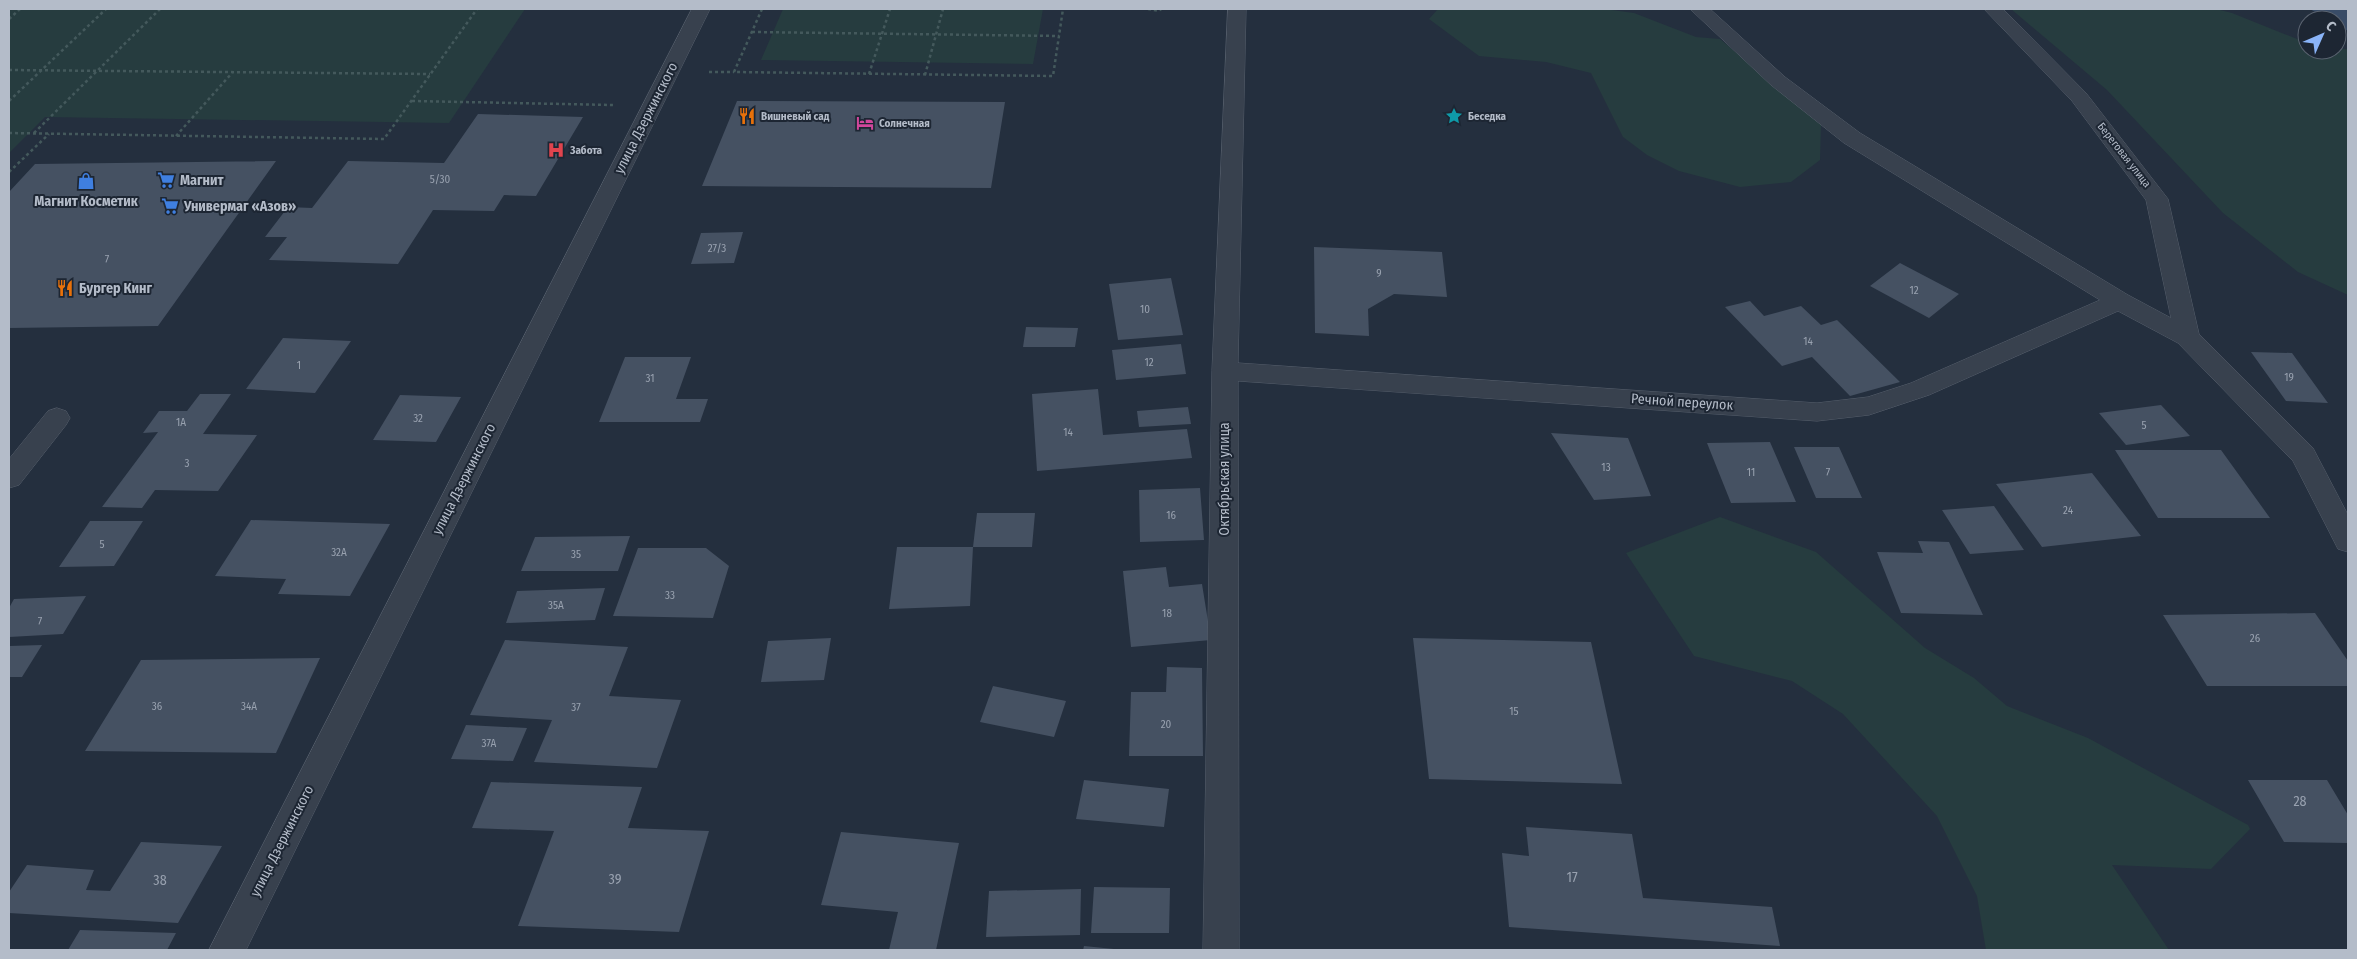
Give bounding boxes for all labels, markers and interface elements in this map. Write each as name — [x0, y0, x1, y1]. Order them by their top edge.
north arrow — [2297, 10, 2347, 60]
text: С — [2322, 18, 2340, 35]
street label: улица Дзержинского — [611, 59, 681, 177]
restaurant icon: Вишневый сад — [737, 106, 757, 126]
place icon: Беседка — [1444, 106, 1464, 126]
place label: Вишневый сад — [761, 110, 830, 123]
place label: Беседка — [1468, 110, 1507, 123]
hotel icon: Солнечная — [855, 113, 875, 133]
place label: Солнечная — [879, 117, 930, 130]
street label: Береговая улица — [2095, 120, 2153, 190]
hospital icon: Забота — [546, 140, 566, 160]
place label: Забота — [569, 144, 603, 157]
supermarket icon: Магнит — [156, 170, 176, 190]
shop icon: Магнит Косметик — [76, 171, 96, 191]
place label: Магнит — [180, 172, 224, 189]
house number: 5/30 — [430, 173, 450, 186]
place label: Магнит Косметик — [34, 193, 139, 210]
supermarket icon: Универмаг «Азов» — [160, 196, 180, 216]
place label: Универмаг «Азов» — [183, 198, 296, 215]
house number: 27/3 — [708, 242, 726, 255]
house number: 7 — [105, 253, 110, 266]
house number: 9 — [1376, 267, 1382, 280]
restaurant icon: Бургер Кинг — [55, 278, 75, 298]
place label: Бургер Кинг — [79, 280, 152, 297]
house number: 12 — [1909, 284, 1919, 297]
house number: 10 — [1140, 303, 1150, 316]
house number: 14 — [1803, 335, 1813, 348]
house number: 12 — [1144, 356, 1154, 369]
house number: 1 — [297, 359, 301, 372]
house number: 19 — [2284, 371, 2294, 384]
house number: 31 — [646, 372, 655, 385]
street label: Речной переулок — [1630, 390, 1734, 414]
house number: 32 — [413, 412, 423, 425]
house number: 1А — [176, 416, 186, 429]
house number: 5 — [2141, 419, 2147, 432]
street label: улица Дзержинского — [429, 420, 499, 538]
street label: Октябрьская улица — [1216, 422, 1233, 536]
house number: 14 — [1063, 426, 1073, 439]
house number: 3 — [185, 457, 190, 470]
house number: 13 — [1601, 461, 1611, 474]
house number: 11 — [1747, 466, 1755, 479]
house number: 7 — [1826, 466, 1831, 479]
house number: 24 — [2063, 504, 2074, 517]
house number: 16 — [1166, 509, 1176, 522]
house number: 5 — [99, 538, 105, 551]
house number: 32А — [331, 546, 347, 559]
house number: 35 — [571, 548, 581, 561]
house number: 33 — [665, 589, 675, 602]
house number: 35А — [548, 599, 564, 612]
house number: 18 — [1162, 607, 1172, 620]
house number: 7 — [38, 615, 43, 628]
house number: 26 — [2250, 632, 2261, 645]
house number: 36 — [152, 700, 163, 713]
house number: 34А — [241, 700, 257, 713]
house number: 37 — [571, 701, 581, 714]
house number: 15 — [1509, 705, 1519, 718]
house number: 20 — [1161, 718, 1172, 731]
house number: 37А — [482, 737, 497, 750]
street label: улица Дзержинского — [247, 782, 317, 900]
house number: 28 — [2293, 793, 2307, 810]
house number: 17 — [1566, 869, 1578, 886]
house number: 39 — [609, 871, 622, 888]
house number: 38 — [153, 872, 167, 889]

